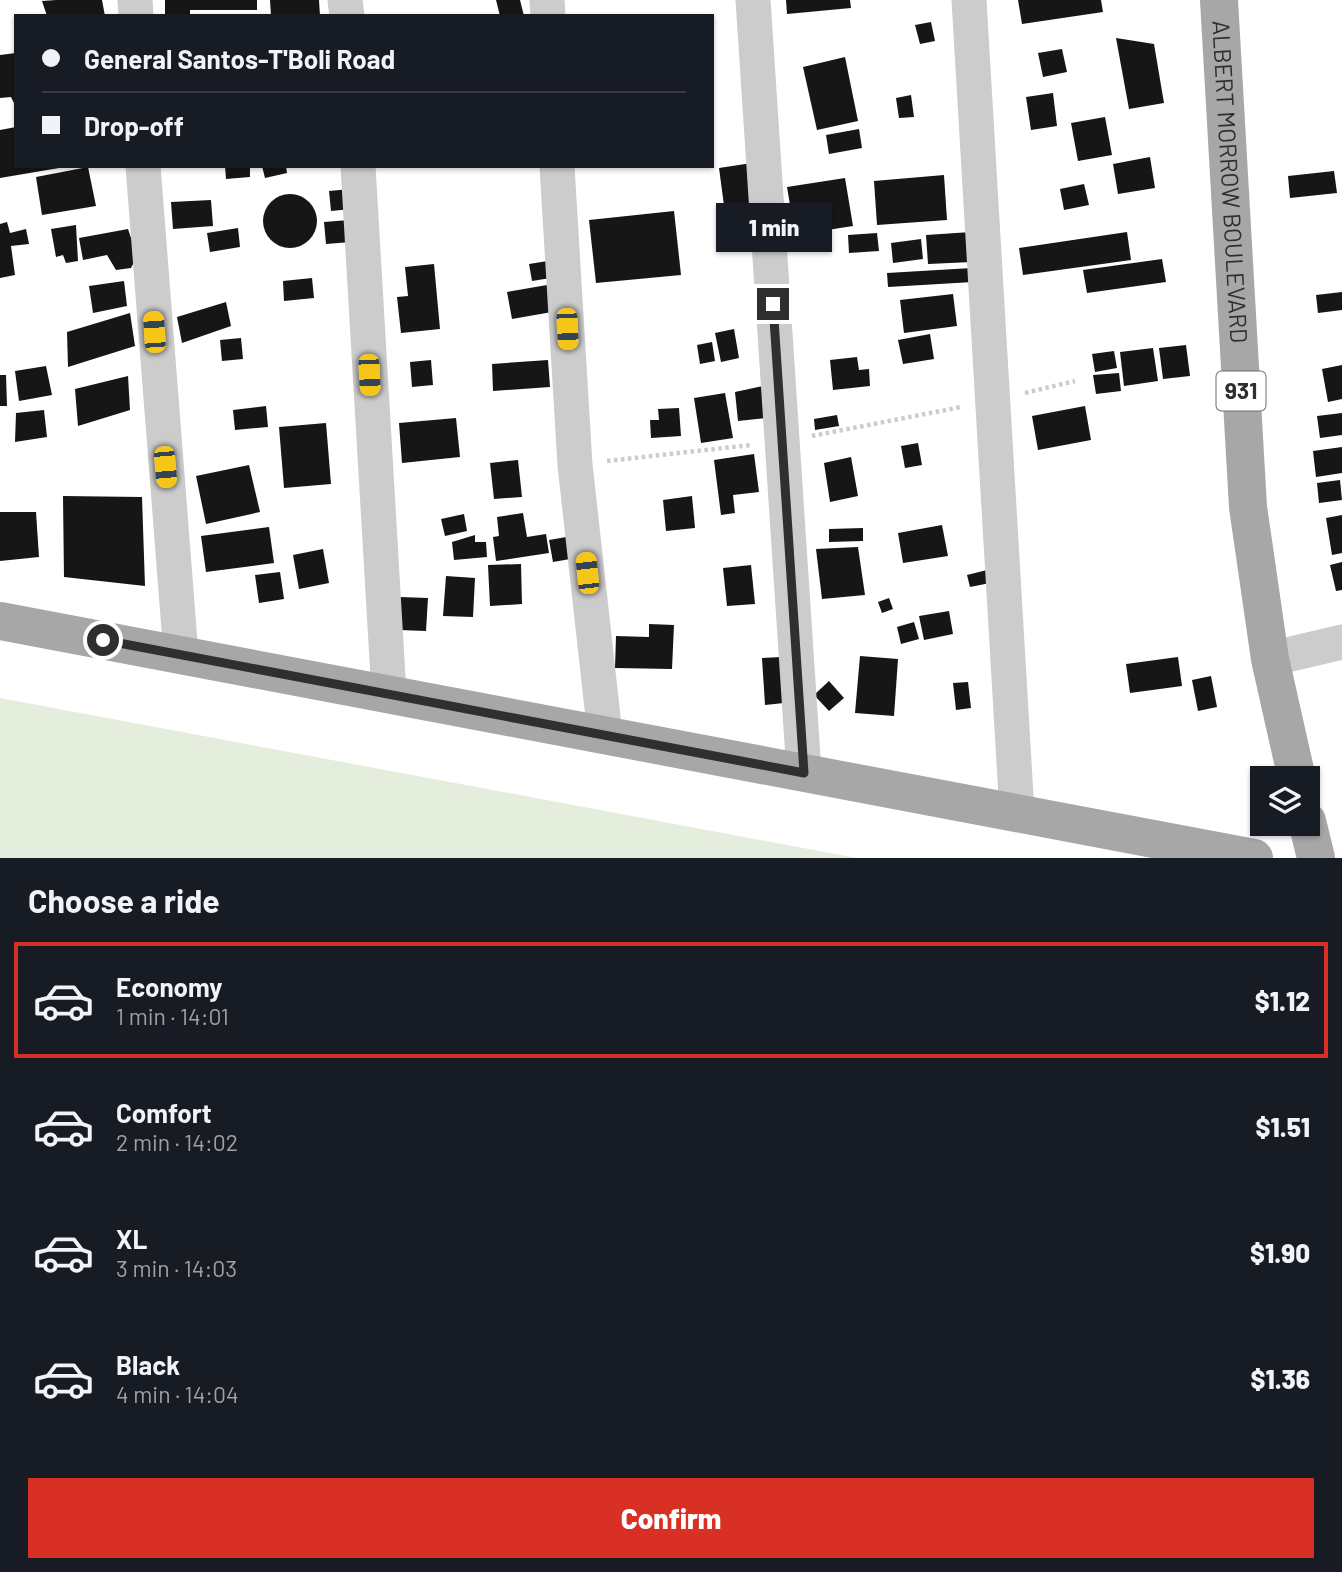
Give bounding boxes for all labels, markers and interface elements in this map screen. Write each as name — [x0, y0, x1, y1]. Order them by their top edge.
street label: ALBERT MORROW BOULEVARD — [1207, 19, 1255, 344]
text: General Santos-T'Boli Road — [84, 43, 395, 74]
text: Drop-off — [84, 110, 184, 141]
callout: 1 min — [715, 202, 831, 252]
text: 1 min — [749, 213, 799, 241]
route end — [757, 288, 789, 320]
car — [556, 307, 579, 351]
car — [143, 310, 166, 354]
car — [358, 353, 381, 397]
road number: 931 — [1216, 372, 1266, 410]
car — [153, 445, 178, 489]
car — [575, 551, 600, 595]
route start — [87, 624, 119, 656]
map controls — [1250, 766, 1320, 836]
button: layers — [1250, 766, 1320, 836]
text: Choose a ride — [28, 881, 220, 919]
icon: car — [32, 969, 95, 1032]
text: Economy — [116, 971, 222, 1002]
text: $1.12 — [1255, 985, 1310, 1016]
text: 1 min · 14:01 — [116, 1002, 229, 1030]
icon: car — [32, 1095, 95, 1158]
text: Comfort — [116, 1097, 212, 1128]
text: $1.51 — [1256, 1111, 1310, 1142]
text: 2 min · 14:02 — [116, 1128, 238, 1156]
icon: car — [32, 1221, 95, 1284]
text: XL — [116, 1223, 147, 1254]
text: $1.90 — [1250, 1237, 1310, 1268]
text: 3 min · 14:03 — [116, 1254, 237, 1282]
icon: car — [32, 1347, 95, 1410]
text: Black — [116, 1349, 180, 1380]
text: $1.36 — [1250, 1363, 1310, 1394]
text: 4 min · 14:04 — [116, 1380, 239, 1408]
button: Confirm — [28, 1478, 1314, 1558]

